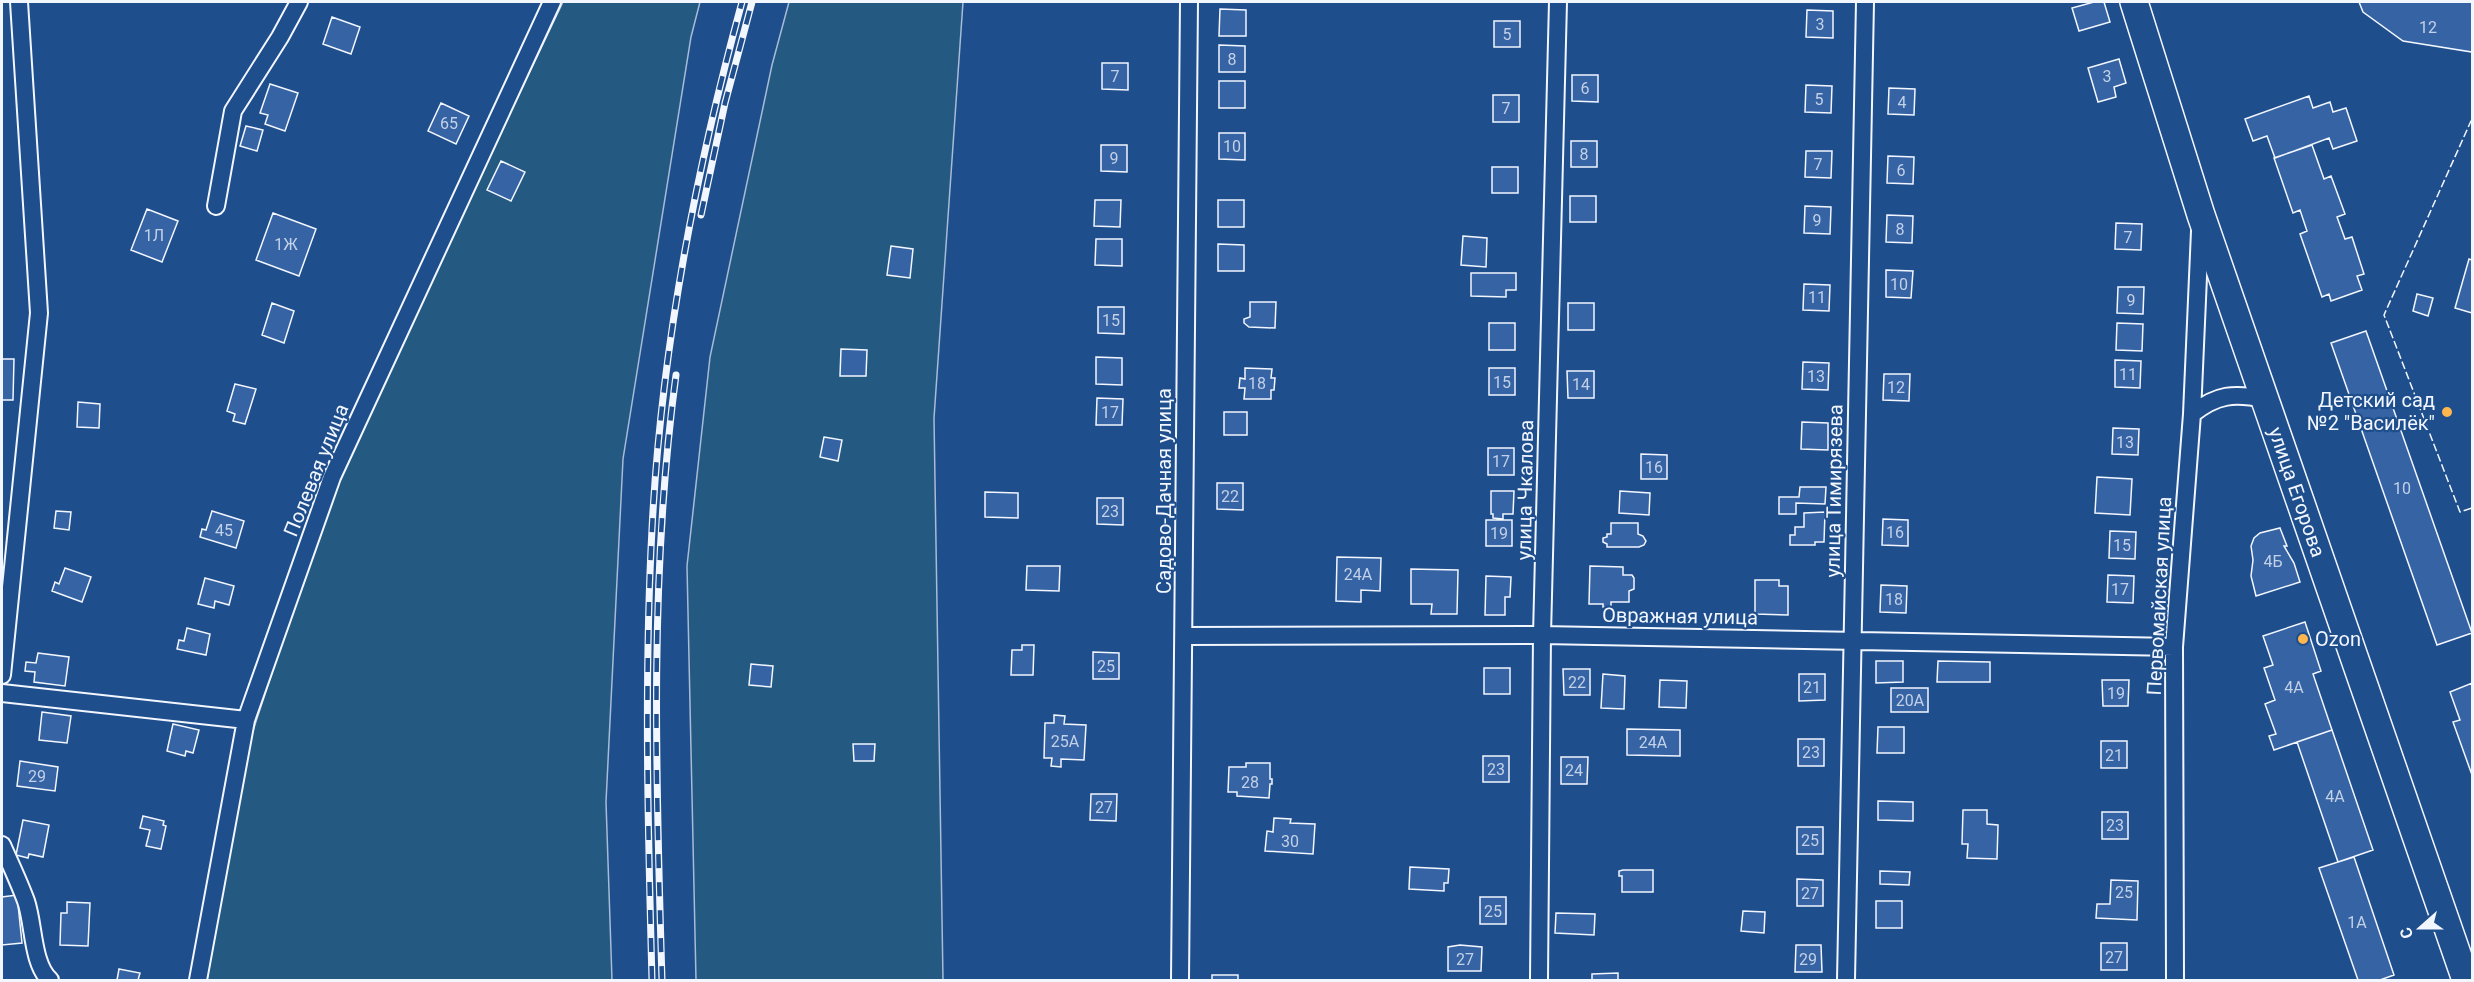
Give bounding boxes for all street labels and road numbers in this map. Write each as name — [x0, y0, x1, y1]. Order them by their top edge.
street label: Садово-Дачная улица — [1152, 388, 1176, 594]
street label: Полевая улица — [278, 400, 354, 540]
street label: улица Тимирязева — [1820, 404, 1848, 578]
street label: улица Чкалова — [1512, 420, 1538, 560]
street label: улица Егорова — [2264, 424, 2330, 560]
street label: Первомайская улица — [2142, 496, 2176, 696]
street label: Овражная улица — [1602, 603, 1758, 629]

